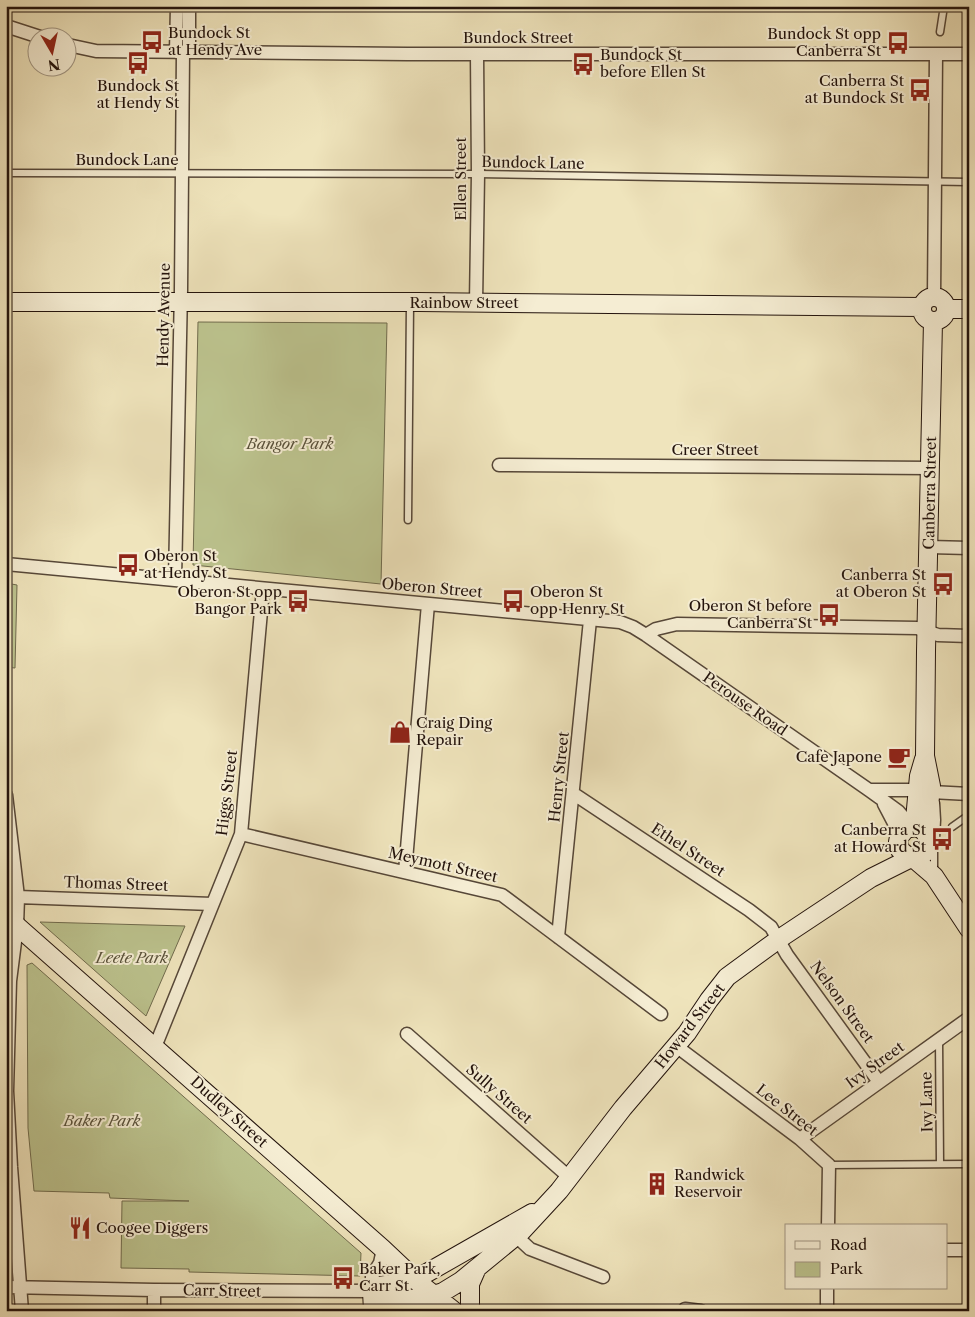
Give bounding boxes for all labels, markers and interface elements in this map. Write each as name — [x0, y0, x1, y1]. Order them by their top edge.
place label: Bundock St at Hendy Ave — [168, 23, 262, 59]
place label: Bundock St opp Canberra St — [767, 24, 882, 60]
north arrow — [28, 28, 78, 78]
street label: Bundock Street — [463, 28, 574, 47]
bus stop icon: Bundock St at Hendy Ave — [139, 29, 165, 55]
bus stop icon: Bundock St opp Canberra St — [885, 30, 911, 56]
place label: Bundock St before Ellen St — [600, 45, 706, 81]
bus stop icon: Bundock St at Hendy St — [125, 50, 151, 76]
bus stop icon: Bundock St before Ellen St — [570, 51, 596, 77]
text: N — [47, 55, 61, 75]
place label: Canberra St at Bundock St — [805, 71, 905, 107]
place label: Bundock St at Hendy St — [97, 76, 180, 112]
bus stop icon: Canberra St at Bundock St — [907, 77, 933, 103]
street label: Ellen Street — [451, 137, 470, 221]
street label: Bundock Lane — [75, 150, 179, 169]
street label: Bundock Lane — [481, 152, 585, 173]
street label: Hendy Avenue — [153, 263, 174, 367]
street label: Rainbow Street — [409, 293, 519, 312]
park label: Bangor Park — [245, 434, 334, 453]
street label: Canberra Street — [919, 436, 940, 550]
street label: Creer Street — [671, 440, 759, 459]
place label: Oberon St at Hendy St — [144, 546, 227, 582]
bus stop icon: Oberon St at Hendy St — [115, 552, 141, 578]
place label: Canberra St at Oberon St — [836, 565, 927, 601]
bus stop icon: Canberra St at Oberon St — [930, 571, 956, 597]
street label: Oberon Street — [381, 574, 484, 601]
place label: Oberon St opp Bangor Park — [177, 582, 283, 618]
place label: Oberon St opp Henry St — [530, 582, 625, 618]
bus stop icon: Oberon St opp Bangor Park — [285, 588, 311, 614]
bus stop icon: Oberon St opp Henry St — [500, 588, 526, 614]
place label: Oberon St before Canberra St — [689, 596, 813, 632]
bus stop icon: Oberon St before Canberra St — [816, 602, 842, 628]
street label: Perouse Road — [699, 668, 791, 740]
place label: Craig Ding Repair — [416, 713, 492, 749]
shop icon: Craig Ding Repair — [387, 719, 413, 745]
street label: Henry Street — [544, 730, 573, 823]
cafe icon: Cafe Japone — [886, 744, 912, 770]
place label: Cafe Japone — [796, 747, 882, 766]
street label: Higgs Street — [212, 748, 241, 837]
street label: Ethel Street — [648, 819, 729, 881]
place label: Canberra St at Howard St — [834, 820, 927, 856]
bus stop icon: Canberra St at Howard St — [929, 826, 955, 852]
street label: Meymott Street — [387, 843, 500, 886]
street label: Thomas Street — [63, 872, 169, 895]
park label: Leete Park — [95, 948, 168, 967]
street label: Nelson Street — [806, 957, 879, 1047]
street label: Howard Street — [650, 979, 729, 1072]
street label: Ivy Street — [842, 1037, 908, 1092]
street label: Sully Street — [462, 1060, 537, 1128]
street label: Ivy Lane — [916, 1071, 937, 1133]
street label: Dudley Street — [187, 1072, 272, 1152]
street label: Lee Street — [753, 1080, 823, 1140]
park label: Baker Park — [62, 1111, 141, 1130]
place label: Randwick Reservoir — [674, 1165, 746, 1201]
building icon: Randwick Reservoir — [644, 1171, 670, 1197]
restaurant icon: Coogee Diggers — [67, 1215, 93, 1241]
place label: Coogee Diggers — [96, 1218, 208, 1237]
legend — [785, 1224, 948, 1290]
text: Road — [830, 1235, 867, 1254]
place label: Baker Park, Carr St — [359, 1259, 440, 1295]
text: Park — [830, 1259, 864, 1278]
bus stop icon: Baker Park, Carr St — [330, 1265, 356, 1291]
street label: Carr Street — [183, 1280, 262, 1301]

